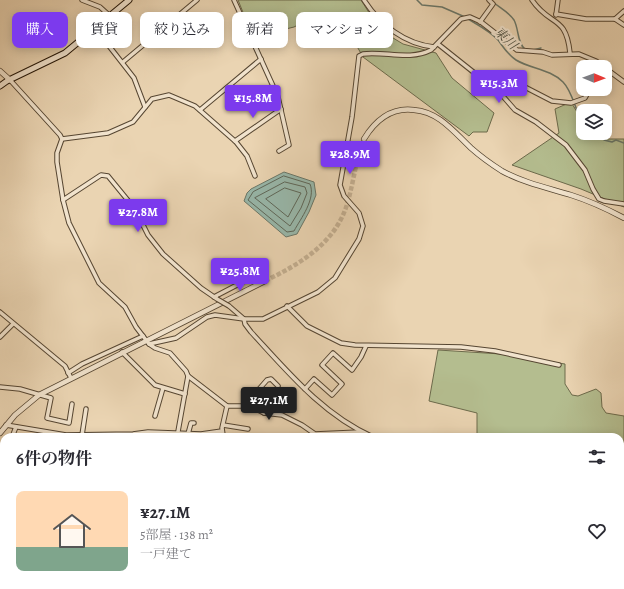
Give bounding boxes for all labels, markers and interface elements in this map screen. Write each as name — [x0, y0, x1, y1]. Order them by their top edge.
chip: 購入 — [12, 12, 68, 48]
chip: 賃貸 — [76, 12, 132, 48]
chip: 絞り込み — [140, 12, 224, 48]
chip: 新着 — [232, 12, 288, 48]
chip: マンション — [296, 12, 393, 48]
water label: 東川 — [491, 23, 523, 55]
north arrow — [576, 60, 612, 96]
map controls — [576, 60, 612, 140]
pin: ¥15.3M — [466, 70, 532, 104]
text: ¥15.3M — [480, 74, 518, 91]
pin: ¥15.8M — [220, 85, 286, 119]
text: ¥15.8M — [234, 89, 272, 106]
button: layers — [576, 104, 612, 140]
pin: ¥28.9M — [317, 141, 383, 175]
text: ¥28.9M — [330, 145, 370, 162]
pin: ¥27.8M — [105, 199, 171, 233]
text: ¥27.8M — [118, 203, 158, 220]
pin: ¥25.8M — [207, 258, 273, 292]
text: ¥25.8M — [220, 262, 260, 279]
pin: ¥27.1M — [236, 387, 302, 421]
text: ¥27.1M — [250, 391, 288, 408]
icon: filters — [586, 446, 608, 468]
text: 6件の物件 — [16, 447, 92, 470]
text: ¥27.1M — [140, 501, 190, 524]
icon: home — [48, 507, 96, 555]
icon: heart — [586, 520, 608, 542]
text: 5部屋 · 138 m² — [140, 526, 213, 543]
text: 一戸建て — [140, 545, 192, 562]

